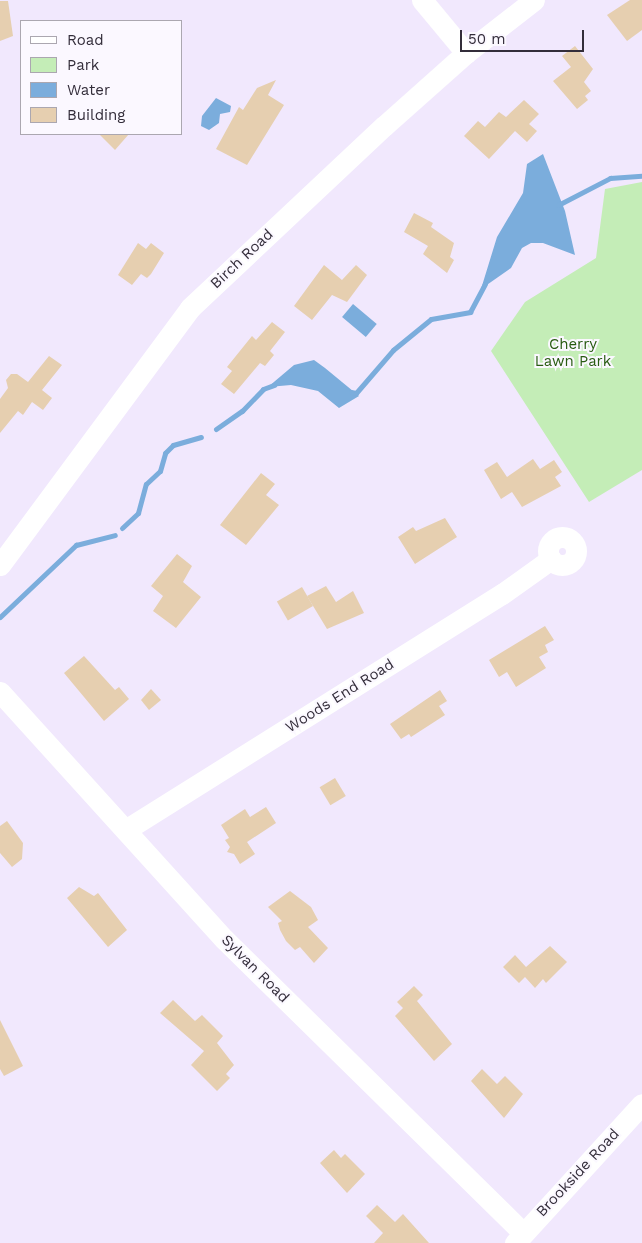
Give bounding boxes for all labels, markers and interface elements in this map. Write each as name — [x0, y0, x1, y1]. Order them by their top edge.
legend — [20, 20, 182, 135]
scale bar — [462, 20, 586, 52]
text: 50 m — [468, 30, 505, 48]
text: Road — [67, 31, 104, 49]
text: Park — [67, 56, 99, 74]
text: Water — [67, 81, 110, 99]
text: Building — [67, 106, 125, 124]
street label: Birch Road — [207, 225, 277, 293]
park label: Cherry Lawn Park — [535, 335, 611, 370]
street label: Woods End Road — [283, 655, 397, 737]
street label: Sylvan Road — [217, 931, 293, 1007]
street label: Brookside Road — [533, 1125, 623, 1221]

